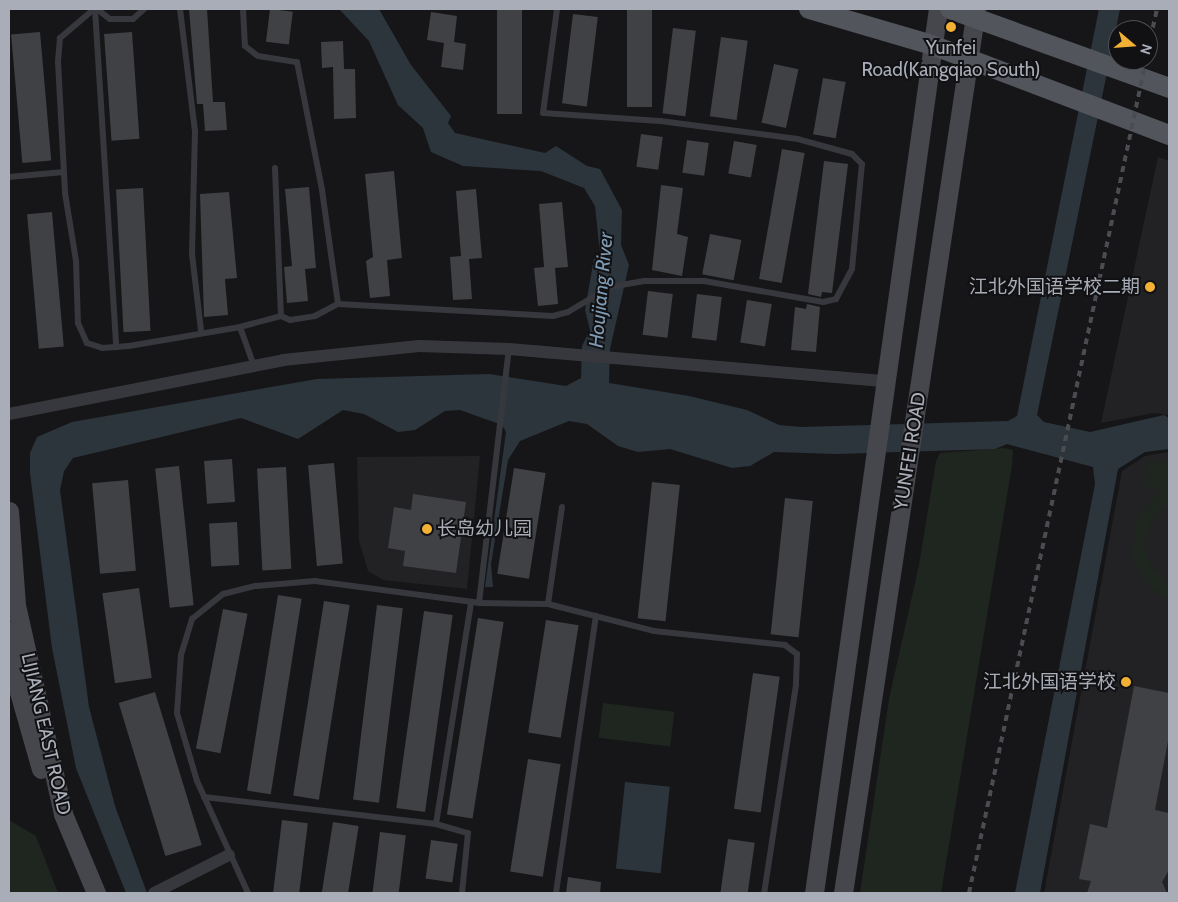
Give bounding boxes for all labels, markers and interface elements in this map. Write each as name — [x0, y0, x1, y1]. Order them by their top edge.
marker: Yunfei Road(Kangqiao South) — [944, 20, 958, 34]
north arrow — [1108, 20, 1158, 70]
place label: Yunfei Road(Kangqiao South) — [861, 37, 1041, 81]
text: N — [1136, 42, 1156, 57]
water label: Houjiang River — [584, 231, 618, 349]
place label: 江北外国语学校二期 — [969, 276, 1140, 298]
marker: 江北外国语学校二期 — [1144, 281, 1156, 293]
street label: YUNFEI ROAD — [889, 391, 931, 511]
place label: 长岛幼儿园 — [437, 518, 532, 540]
marker: 长岛幼儿园 — [421, 523, 433, 535]
street label: LIJIANG EAST ROAD — [16, 651, 76, 817]
place label: 江北外国语学校 — [983, 671, 1116, 693]
marker: 江北外国语学校 — [1120, 676, 1132, 688]

